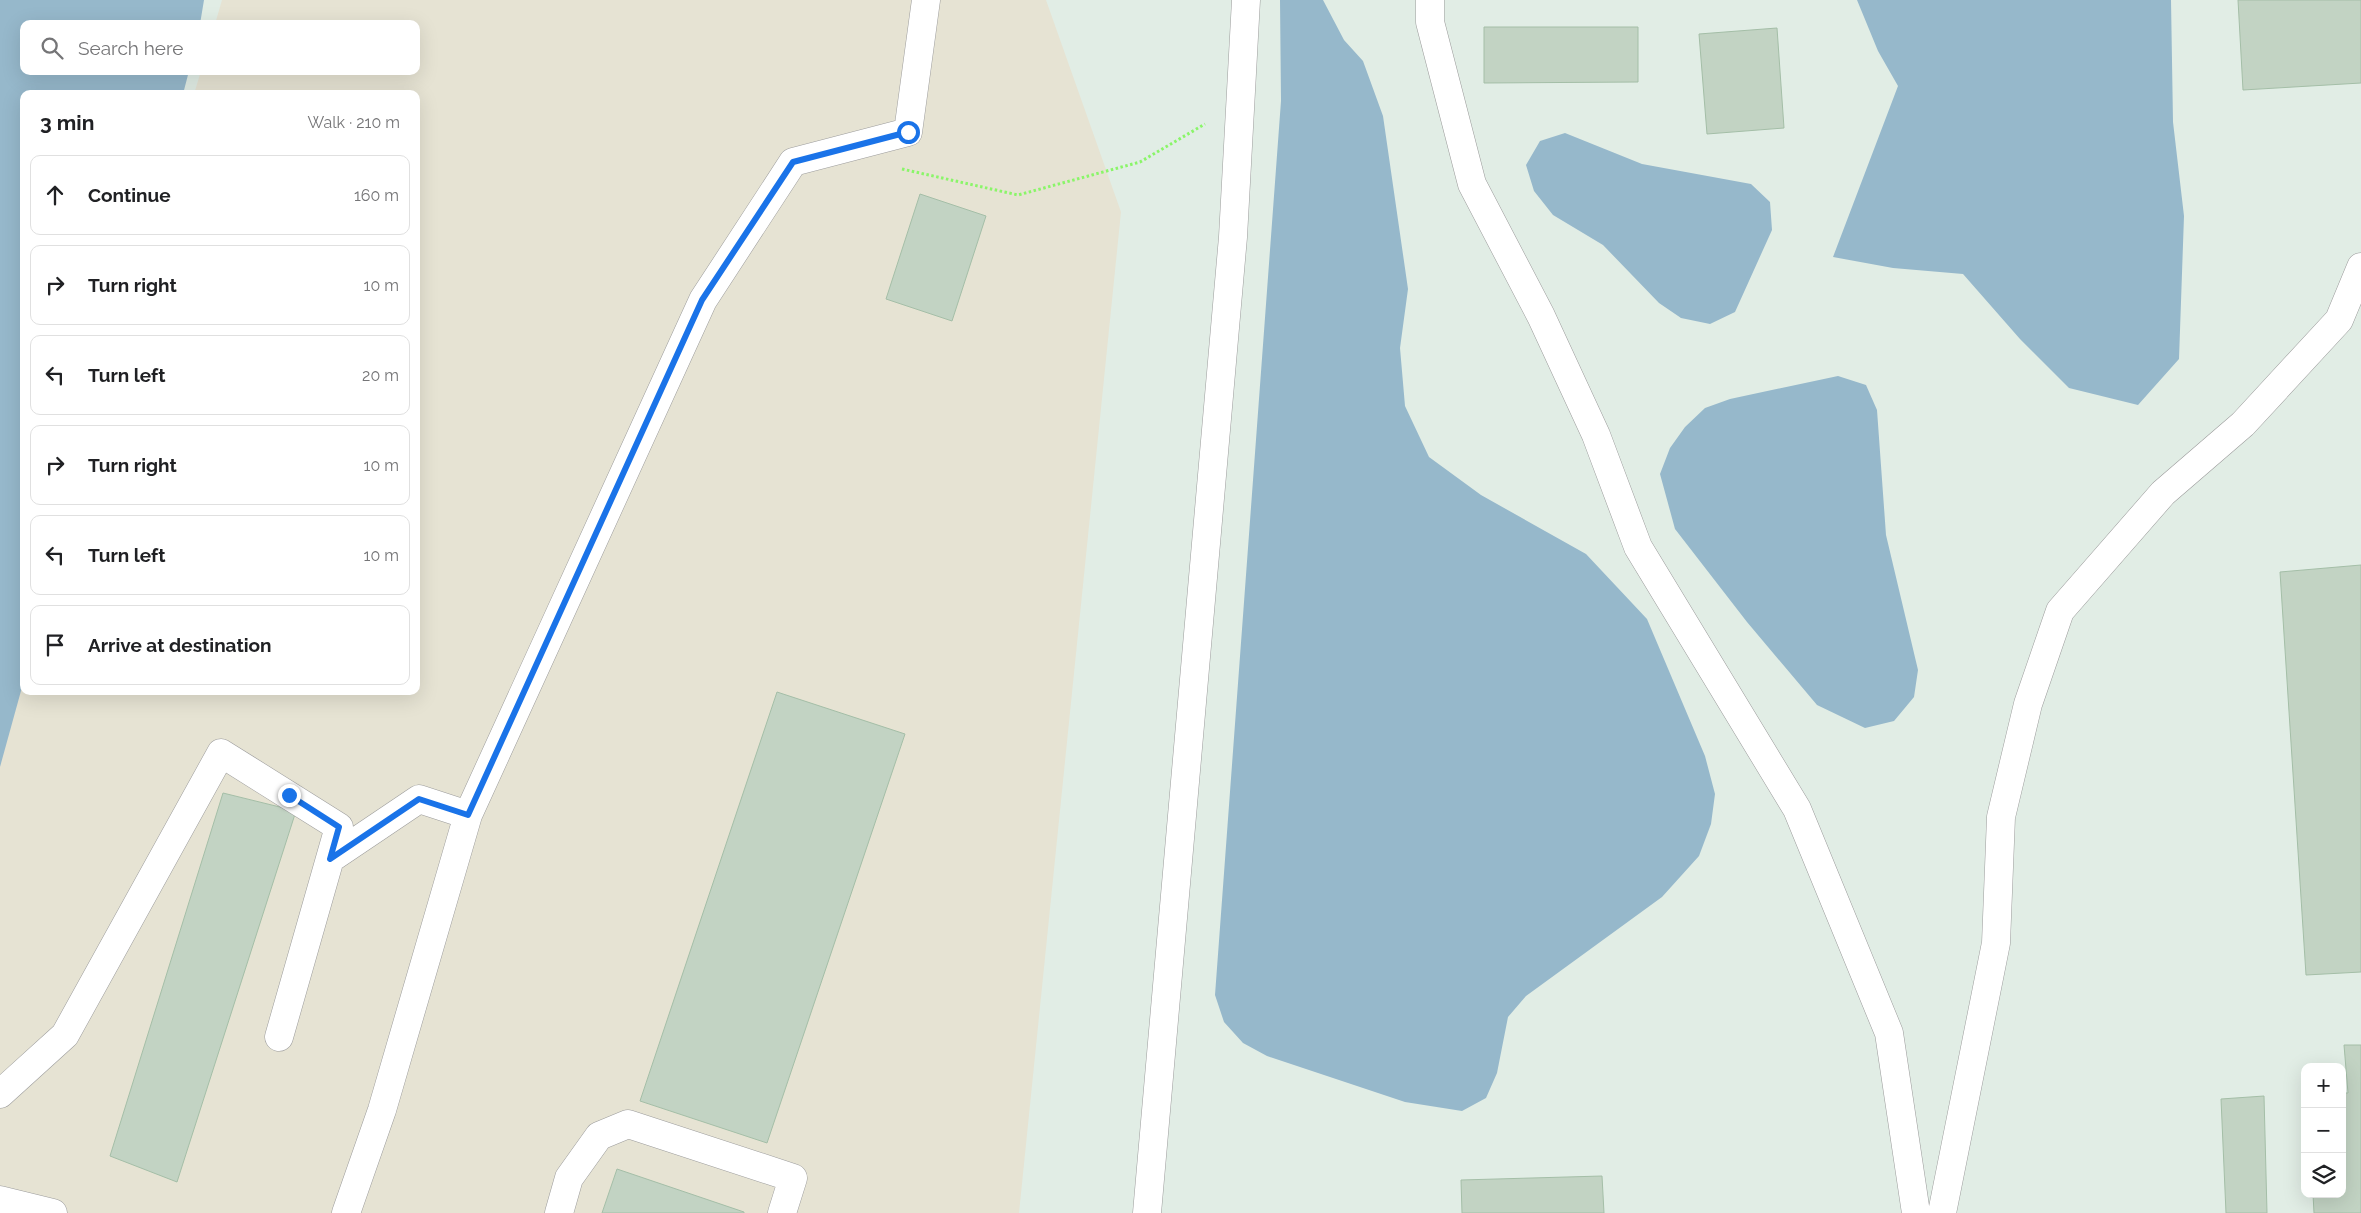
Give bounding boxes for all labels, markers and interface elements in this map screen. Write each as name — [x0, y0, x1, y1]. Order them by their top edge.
search box — [20, 20, 420, 75]
icon: search — [38, 34, 66, 62]
text: Search here — [78, 37, 184, 59]
text: 3 min — [40, 110, 94, 135]
text: Walk · 210 m — [308, 113, 400, 132]
route start — [897, 121, 920, 144]
icon: ahead — [41, 181, 69, 209]
text: Continue — [88, 184, 171, 206]
text: 160 m — [354, 186, 399, 205]
icon: right — [41, 271, 69, 299]
text: Turn right — [88, 274, 177, 296]
text: 10 m — [364, 276, 399, 295]
icon: left — [41, 361, 69, 389]
text: Turn left — [88, 364, 165, 386]
text: 20 m — [362, 366, 399, 385]
icon: right — [41, 451, 69, 479]
text: Turn right — [88, 454, 177, 476]
text: 10 m — [364, 456, 399, 475]
icon: left — [41, 541, 69, 569]
text: Turn left — [88, 544, 165, 566]
text: 10 m — [364, 546, 399, 565]
icon: arrive — [41, 631, 69, 659]
text: Arrive at destination — [88, 634, 272, 656]
route end — [278, 784, 301, 807]
map controls — [2301, 1063, 2346, 1198]
button: + — [2301, 1063, 2346, 1108]
button: − — [2301, 1108, 2346, 1153]
button: layers — [2301, 1153, 2346, 1198]

